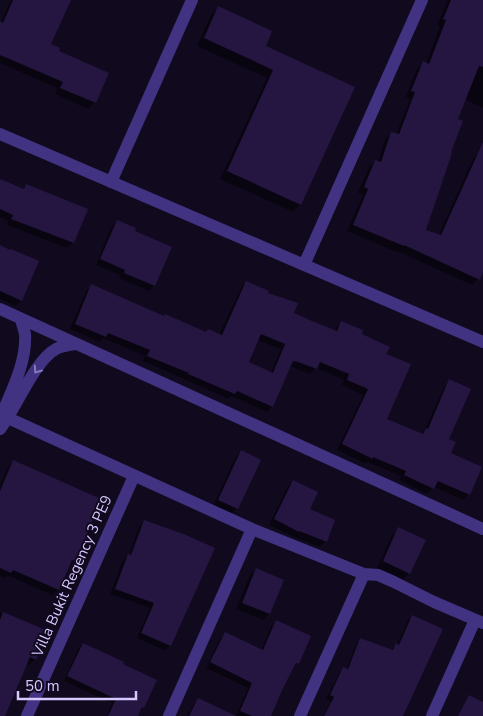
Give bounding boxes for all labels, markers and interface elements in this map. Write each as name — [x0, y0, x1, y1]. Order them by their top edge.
one-way arrow — [34, 364, 42, 373]
street label: Villa Bukit Regency 3 PE9 — [27, 492, 117, 661]
scale bar — [18, 668, 135, 700]
text: 50 m — [25, 676, 60, 696]

